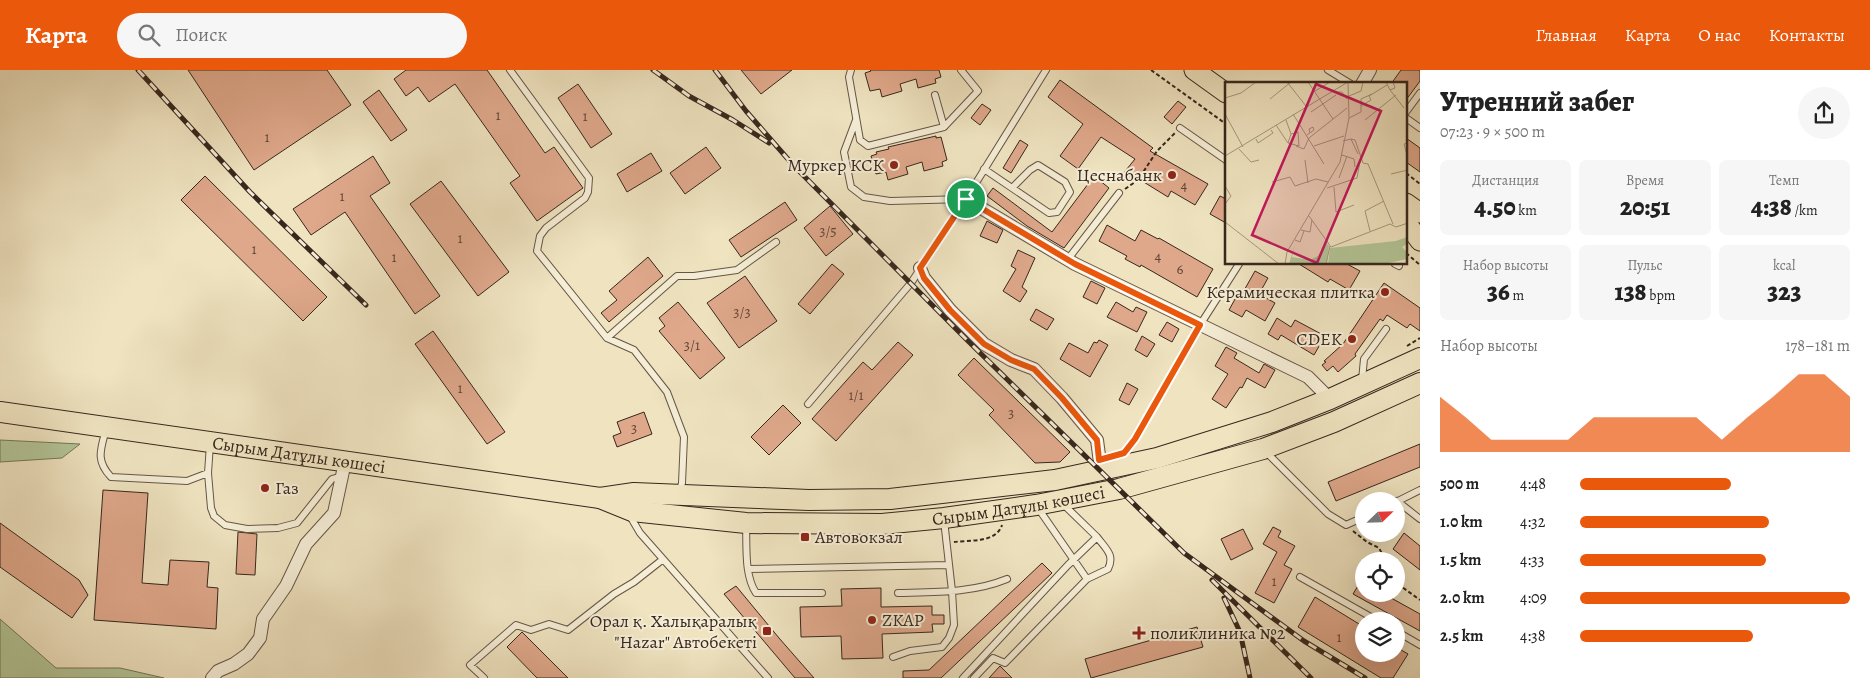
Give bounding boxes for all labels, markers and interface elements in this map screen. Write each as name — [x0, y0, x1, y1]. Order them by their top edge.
search box — [117, 13, 467, 58]
text: Карта — [25, 19, 87, 51]
icon: search — [135, 21, 163, 49]
text: Поиск — [175, 22, 227, 48]
text: Главная — [1536, 23, 1597, 47]
text: Карта — [1625, 23, 1670, 47]
text: О нас — [1698, 23, 1741, 47]
text: Контакты — [1769, 23, 1845, 47]
inset map — [1225, 82, 1408, 265]
text: Утренний забег — [1440, 83, 1634, 121]
button: share — [1798, 87, 1850, 139]
house number: 1 — [495, 105, 501, 125]
house number: 1 — [582, 106, 588, 126]
text: 07:23 · 9 × 500 m — [1440, 121, 1545, 143]
house number: 1 — [264, 127, 270, 147]
place label: Муркер КСК — [787, 153, 885, 177]
marker: Муркер КСК — [888, 159, 900, 171]
place label: Цеснабанк — [1077, 163, 1162, 187]
marker: Цеснабанк — [1166, 169, 1178, 181]
text: Дистанция — [1472, 171, 1539, 190]
text: Время — [1626, 171, 1664, 190]
text: Темп — [1769, 171, 1800, 190]
house number: 4 — [1181, 175, 1188, 195]
pin — [945, 178, 987, 220]
icon: arrive — [952, 185, 980, 213]
house number: 1 — [339, 186, 345, 206]
text: 4.50 — [1474, 190, 1516, 224]
text: 20:51 — [1620, 190, 1670, 224]
text: 4:38 — [1751, 190, 1792, 224]
text: km — [1516, 201, 1537, 220]
text: /km — [1792, 201, 1818, 220]
house number: 3/5 — [819, 221, 837, 241]
house number: 1 — [457, 228, 463, 248]
house number: 1 — [251, 239, 257, 259]
house number: 4 — [1155, 246, 1162, 266]
house number: 1 — [391, 247, 397, 267]
text: Набор высоты — [1463, 256, 1549, 275]
text: Пульс — [1627, 256, 1662, 275]
text: kcal — [1773, 256, 1796, 275]
house number: 6 — [1177, 259, 1184, 279]
text: 36 — [1487, 275, 1510, 309]
text: 138 — [1615, 275, 1647, 309]
text: 323 — [1767, 275, 1801, 309]
place label: Керамическая плитка — [1206, 280, 1376, 304]
marker: Керамическая плитка — [1379, 286, 1391, 298]
text: m — [1510, 286, 1524, 305]
text: bpm — [1647, 286, 1675, 305]
house number: 3/3 — [733, 302, 751, 322]
place label: CDEK — [1296, 327, 1343, 351]
marker: CDEK — [1346, 333, 1358, 345]
house number: 3/1 — [684, 335, 700, 355]
text: Набор высоты — [1440, 335, 1538, 357]
text: 178–181 m — [1785, 335, 1850, 357]
house number: 1 — [457, 378, 463, 398]
house number: 1/1 — [848, 385, 864, 405]
house number: 3 — [1008, 403, 1014, 423]
house number: 3 — [631, 418, 637, 438]
street label: Сырым Датұлы көшесі — [211, 431, 387, 479]
text: 500 m — [1440, 473, 1479, 495]
text: 4:48 — [1520, 473, 1546, 495]
place label: Газ — [275, 476, 299, 500]
street label: Сырым Датұлы көшесі — [931, 480, 1107, 531]
marker: Газ — [259, 482, 271, 494]
north arrow — [1355, 492, 1405, 542]
map controls — [1355, 492, 1405, 662]
text: 1.0 km — [1440, 511, 1483, 533]
text: 4:32 — [1520, 511, 1545, 533]
place label: Автовокзал — [814, 525, 903, 549]
marker: Автовокзал — [799, 531, 811, 543]
text: 1.5 km — [1440, 549, 1481, 571]
text: 4:33 — [1520, 549, 1544, 571]
button: locate — [1355, 552, 1405, 602]
house number: 1 — [1271, 571, 1277, 591]
text: 2.0 km — [1440, 587, 1485, 609]
text: 4:09 — [1520, 587, 1547, 609]
place label: ZKAP — [882, 608, 924, 632]
place label: Орал қ. Халықаралық "Hazar" Автобекеті — [590, 609, 758, 654]
button: layers — [1355, 612, 1405, 662]
marker: ZKAP — [866, 614, 878, 626]
place label: поликлиника №2 — [1150, 621, 1286, 645]
marker: Орал қ. Халықаралық "Hazar" Автобекеті — [761, 625, 773, 637]
text: 2.5 km — [1440, 625, 1483, 647]
text: 4:38 — [1520, 625, 1545, 647]
marker: поликлиника №2 — [1132, 626, 1146, 640]
house number: 1 — [1336, 627, 1342, 647]

